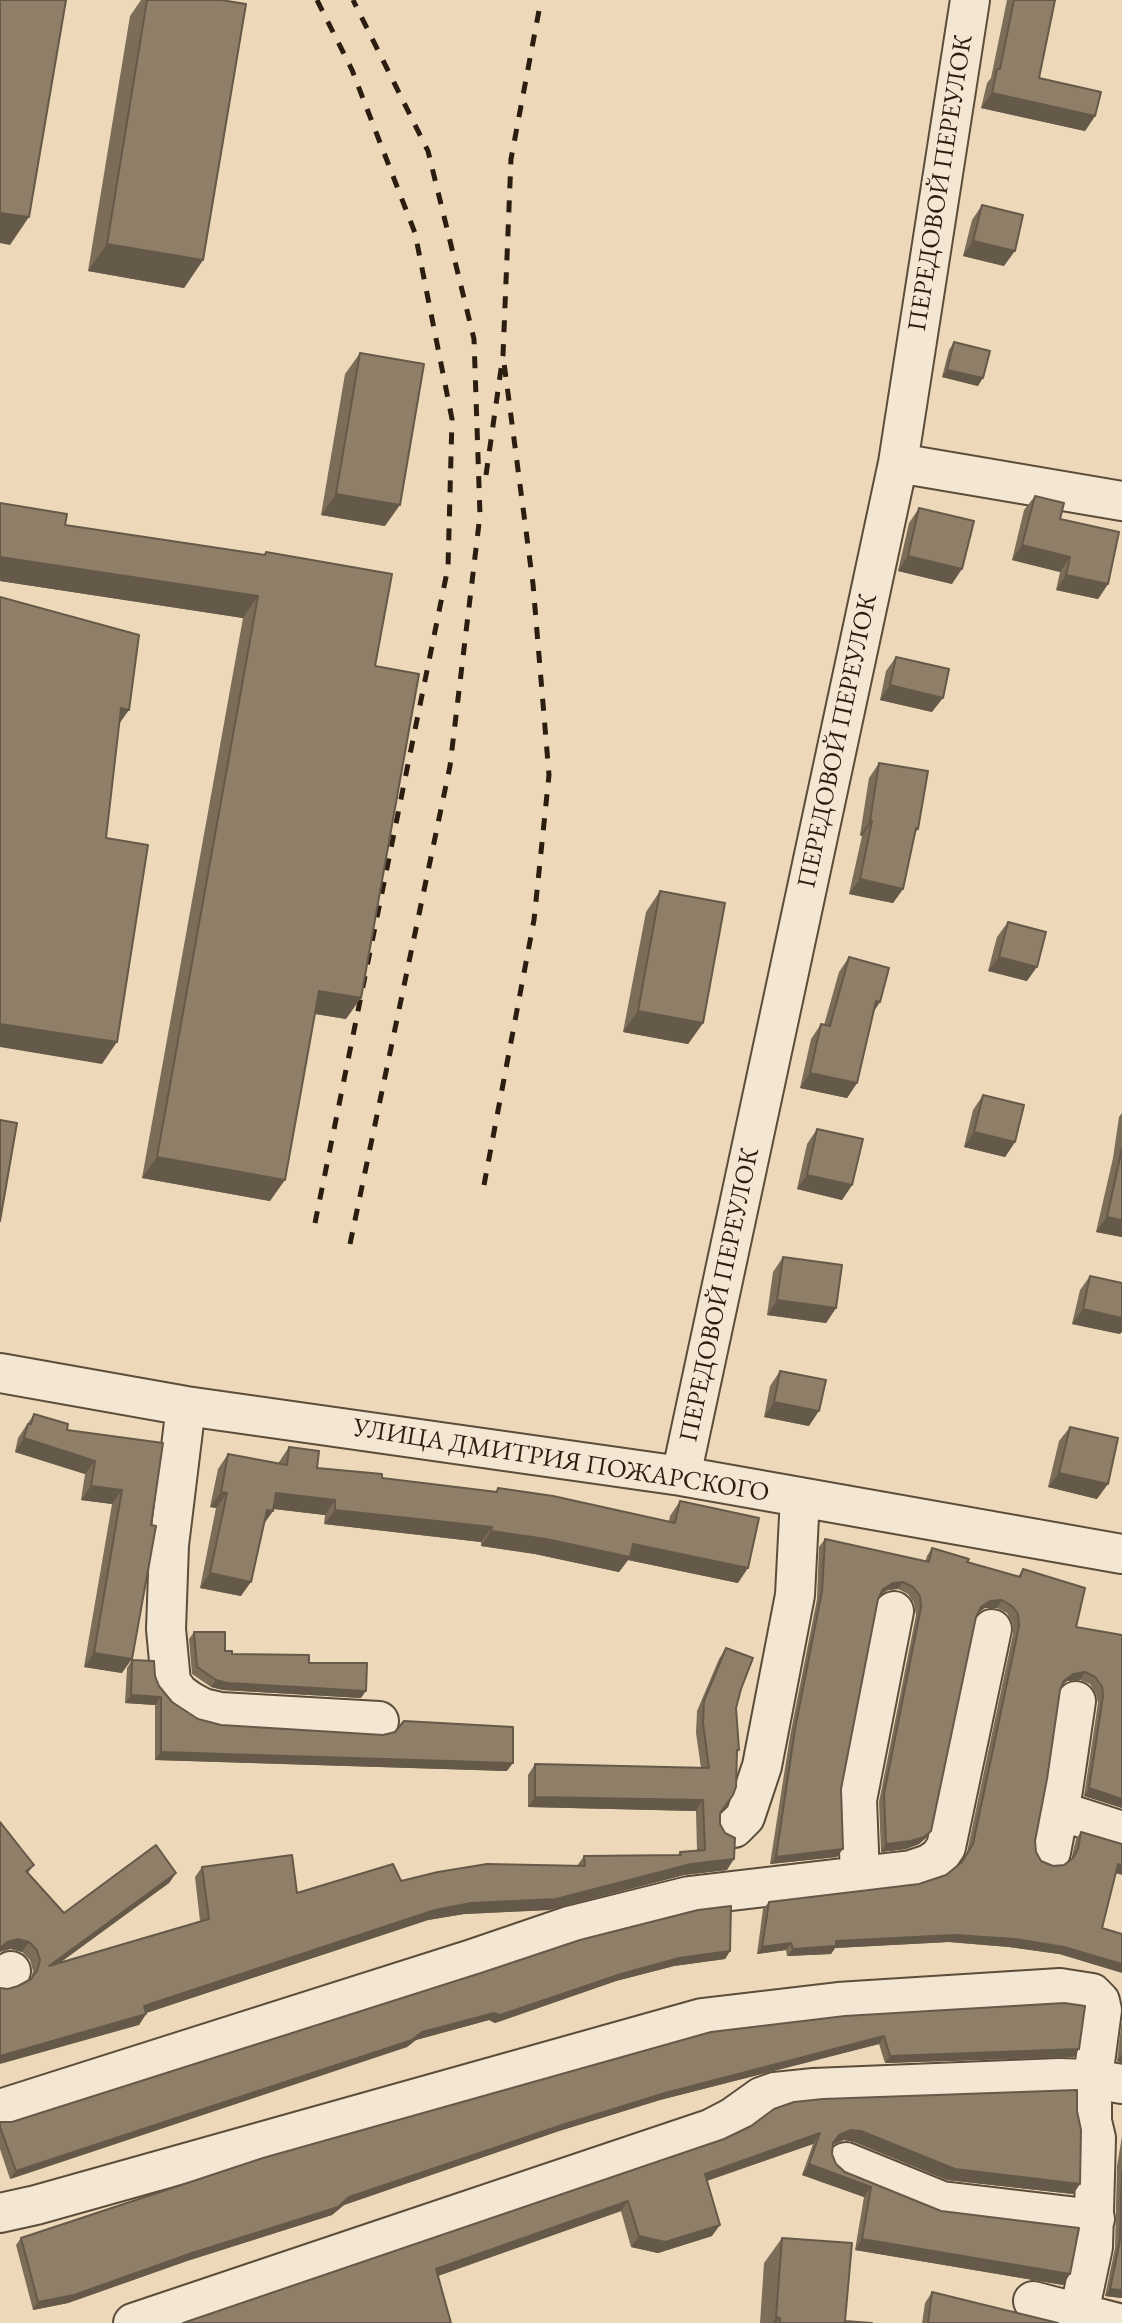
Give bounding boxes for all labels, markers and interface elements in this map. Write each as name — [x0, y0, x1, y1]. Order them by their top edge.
street label: ПЕРЕДОВОЙ ПЕРЕУЛОК — [902, 32, 980, 334]
street label: ПЕРЕДОВОЙ ПЕРЕУЛОК — [792, 591, 884, 891]
street label: ПЕРЕДОВОЙ ПЕРЕУЛОК — [674, 1145, 766, 1445]
street label: УЛИЦА ДМИТРИЯ ПОЖАРСКОГО — [351, 1413, 771, 1509]

